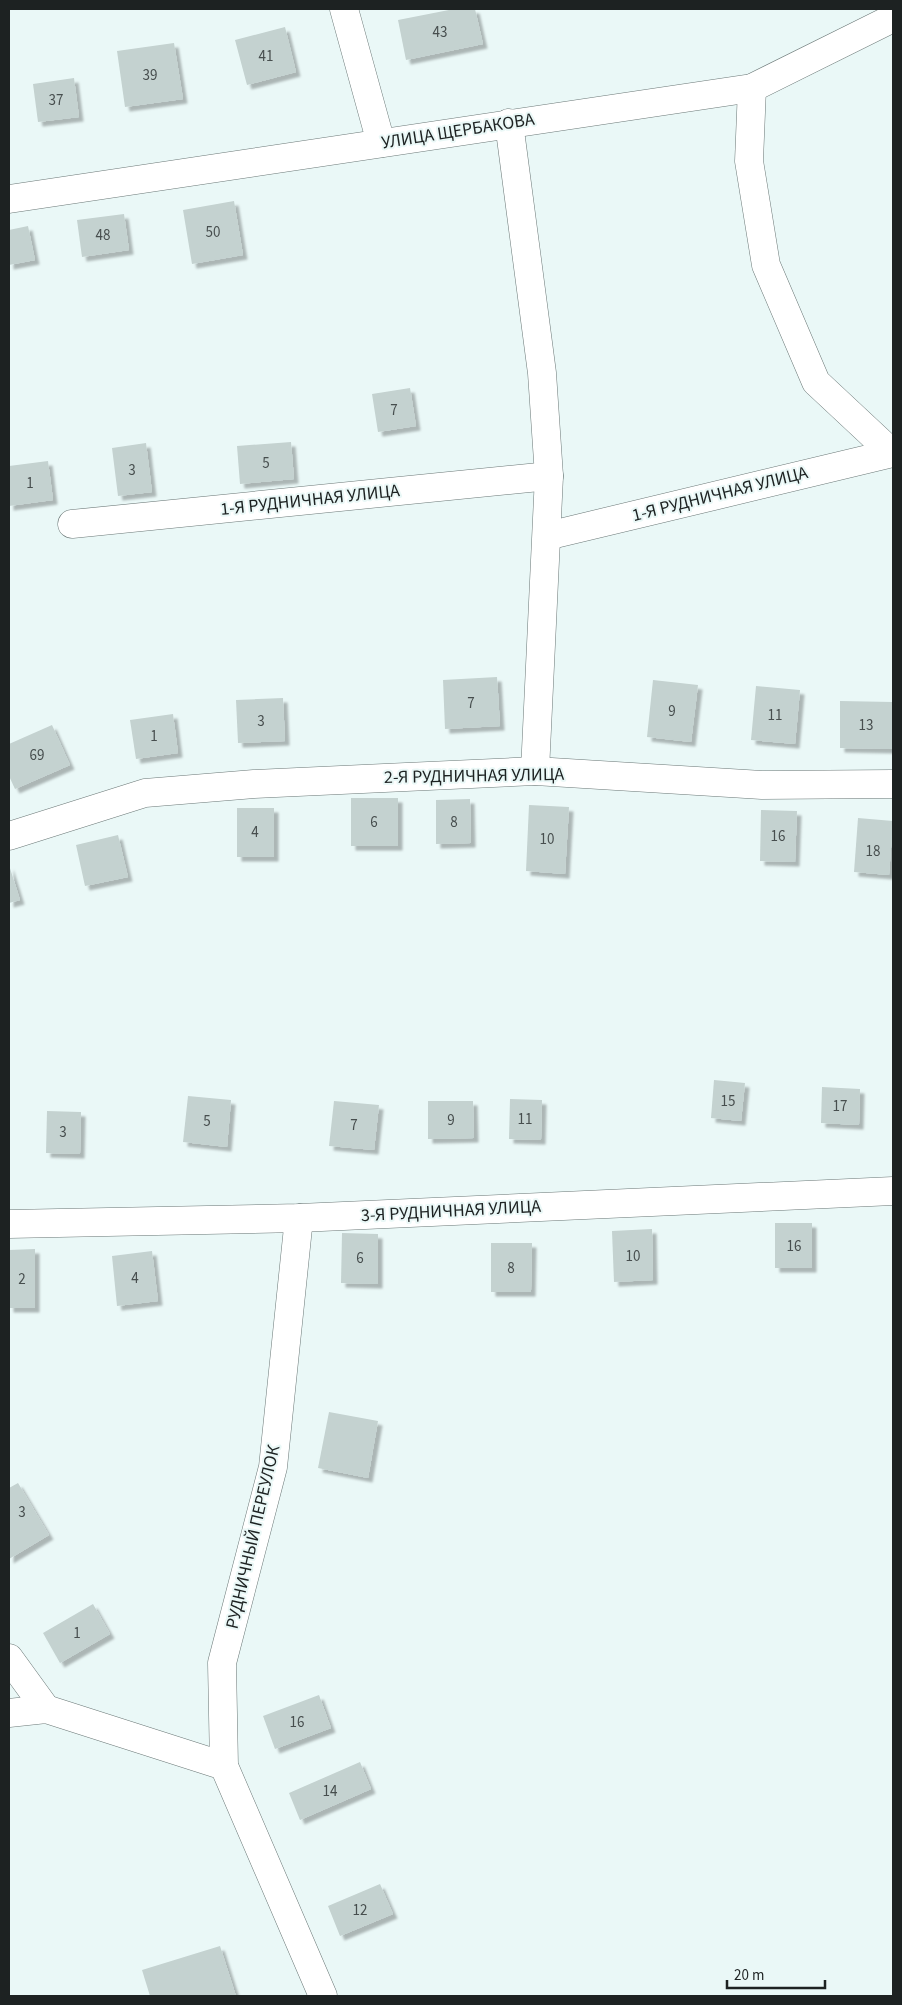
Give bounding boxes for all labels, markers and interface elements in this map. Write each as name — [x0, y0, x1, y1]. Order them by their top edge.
house number: 43 — [433, 22, 447, 43]
house number: 41 — [259, 46, 273, 67]
house number: 39 — [143, 65, 157, 86]
house number: 37 — [49, 90, 63, 111]
street label: УЛИЦА ЩЕРБАКОВА — [380, 107, 536, 155]
house number: 50 — [206, 222, 220, 243]
house number: 48 — [96, 225, 110, 246]
house number: 7 — [390, 400, 398, 421]
house number: 5 — [262, 453, 270, 474]
house number: 3 — [128, 460, 136, 481]
street label: 1-Я РУДНИЧНАЯ УЛИЦА — [630, 460, 811, 528]
house number: 1 — [26, 473, 34, 494]
street label: 1-Я РУДНИЧНАЯ УЛИЦА — [219, 478, 401, 522]
house number: 7 — [467, 693, 475, 714]
house number: 9 — [668, 701, 676, 722]
house number: 11 — [768, 705, 782, 726]
house number: 3 — [257, 711, 265, 732]
house number: 13 — [859, 715, 873, 736]
house number: 1 — [150, 726, 158, 747]
house number: 69 — [30, 745, 44, 766]
street label: 2-Я РУДНИЧНАЯ УЛИЦА — [384, 762, 565, 790]
house number: 6 — [370, 812, 378, 833]
house number: 8 — [450, 812, 458, 833]
house number: 4 — [251, 822, 259, 843]
house number: 16 — [771, 826, 785, 847]
house number: 10 — [540, 829, 554, 850]
house number: 18 — [866, 841, 880, 862]
house number: 15 — [721, 1091, 735, 1112]
house number: 17 — [833, 1096, 847, 1117]
house number: 11 — [518, 1109, 532, 1130]
house number: 9 — [447, 1110, 455, 1131]
house number: 5 — [203, 1111, 211, 1132]
house number: 7 — [350, 1115, 358, 1136]
house number: 3 — [59, 1122, 67, 1143]
street label: 3-Я РУДНИЧНАЯ УЛИЦА — [360, 1194, 542, 1228]
house number: 16 — [787, 1236, 801, 1257]
house number: 10 — [626, 1246, 640, 1267]
house number: 6 — [356, 1248, 364, 1269]
house number: 8 — [507, 1258, 515, 1279]
house number: 4 — [131, 1268, 139, 1289]
house number: 2 — [18, 1269, 26, 1290]
street label: РУДНИЧНЫЙ ПЕРЕУЛОК — [220, 1442, 286, 1631]
house number: 3 — [18, 1502, 26, 1523]
house number: 1 — [73, 1623, 81, 1644]
house number: 16 — [290, 1712, 304, 1733]
house number: 14 — [323, 1781, 338, 1802]
house number: 12 — [353, 1900, 367, 1921]
scale bar — [727, 1958, 824, 1990]
text: 20 m — [734, 1965, 764, 1986]

